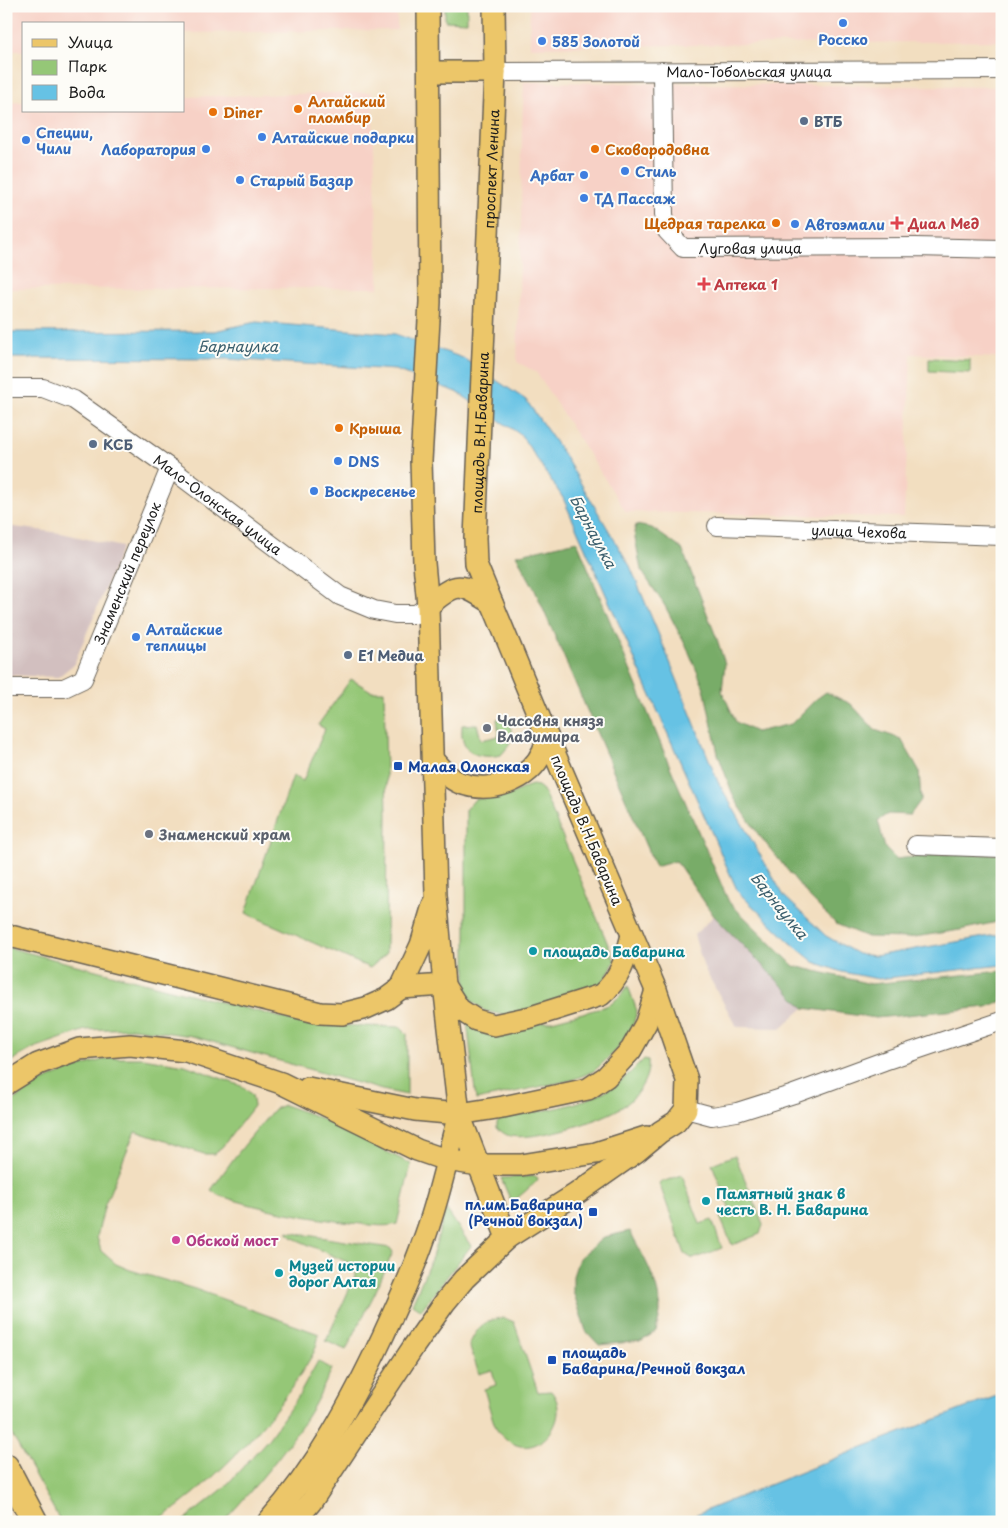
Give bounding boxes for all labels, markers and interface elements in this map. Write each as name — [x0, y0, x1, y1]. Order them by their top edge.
marker: Росско — [837, 17, 849, 29]
legend — [22, 22, 185, 112]
place label: Росско — [818, 29, 868, 50]
text: Улица — [68, 30, 113, 53]
place label: 585 Золотой — [552, 31, 640, 52]
marker: 585 Золотой — [536, 35, 548, 47]
text: Парк — [68, 54, 107, 77]
street label: Мало-Тобольская улица — [666, 60, 832, 82]
text: Вода — [68, 80, 106, 103]
place label: Алтайский пломбир — [308, 91, 386, 128]
place label: Diner — [223, 102, 263, 123]
marker: Алтайский пломбир — [292, 103, 304, 115]
marker: Diner — [207, 106, 219, 118]
street label: проспект Ленина — [478, 109, 504, 229]
place label: ВТБ — [814, 111, 843, 132]
marker: ВТБ — [798, 115, 810, 127]
place label: Специи, Чили — [36, 122, 93, 159]
place label: Алтайские подарки — [272, 127, 415, 148]
marker: Алтайские подарки — [256, 131, 268, 143]
marker: Специи, Чили — [20, 134, 32, 146]
place label: Лаборатория — [101, 139, 196, 160]
place label: Сковородовна — [605, 139, 710, 160]
marker: Лаборатория — [200, 143, 212, 155]
marker: Сковородовна — [589, 143, 601, 155]
place label: Стиль — [635, 161, 677, 182]
place label: Арбат — [529, 165, 575, 186]
marker: Стиль — [619, 165, 631, 177]
marker: Арбат — [578, 169, 590, 181]
place label: Старый Базар — [250, 170, 354, 191]
marker: Старый Базар — [234, 174, 246, 186]
place label: ТД Пассаж — [594, 188, 676, 209]
marker: ТД Пассаж — [578, 192, 590, 204]
place label: Щедрая тарелка — [644, 213, 767, 234]
place label: Диал Мед — [907, 213, 980, 234]
place label: Автоэмали — [805, 214, 885, 235]
marker: Диал Мед — [890, 216, 904, 230]
marker: Щедрая тарелка — [770, 217, 782, 229]
marker: Автоэмали — [789, 218, 801, 230]
street label: Луговая улица — [699, 237, 802, 258]
place label: Аптека 1 — [714, 274, 778, 295]
marker: Аптека 1 — [698, 278, 710, 290]
water label: Барнаулка — [198, 334, 279, 357]
street label: площадь В.Н.Баварина — [466, 351, 493, 514]
place label: Крыша — [349, 418, 402, 439]
marker: Крыша — [333, 422, 345, 434]
place label: КСБ — [103, 434, 133, 455]
marker: КСБ — [87, 438, 99, 450]
street label: Мало-Олонская улица — [149, 449, 287, 560]
place label: DNS — [348, 451, 379, 472]
marker: DNS — [332, 455, 344, 467]
place label: Воскресенье — [324, 481, 415, 502]
marker: Воскресенье — [308, 485, 320, 497]
water label: Барнаулка — [565, 490, 623, 572]
street label: Знаменский переулок — [88, 498, 166, 648]
street label: улица Чехова — [811, 519, 907, 543]
place label: Алтайские теплицы — [146, 619, 223, 656]
marker: Алтайские теплицы — [130, 631, 142, 643]
place label: Е1 Медиа — [358, 645, 425, 666]
marker: Е1 Медиа — [342, 649, 354, 661]
place label: Часовня князя Владимира — [497, 710, 604, 747]
marker: Часовня князя Владимира — [481, 722, 493, 734]
street label: площадь В.Н.Баварина — [546, 752, 628, 909]
place label: Малая Олонская — [408, 756, 530, 777]
marker: Малая Олонская — [392, 760, 404, 772]
place label: Знаменский храм — [158, 824, 291, 845]
marker: Знаменский храм — [143, 828, 155, 840]
water label: Барнаулка — [746, 867, 815, 944]
place label: площадь Баварина — [543, 941, 686, 962]
marker: площадь Баварина — [527, 945, 539, 957]
place label: Памятный знак в честь В. Н. Баварина — [716, 1183, 869, 1220]
place label: пл.им.Баварина (Речной вокзал) — [465, 1194, 583, 1231]
marker: Памятный знак в честь В. Н. Баварина — [700, 1195, 712, 1207]
marker: пл.им.Баварина (Речной вокзал) — [587, 1206, 599, 1218]
place label: Обской мост — [186, 1230, 279, 1251]
marker: Обской мост — [170, 1234, 182, 1246]
place label: Музей истории дорог Алтая — [289, 1255, 395, 1292]
marker: Музей истории дорог Алтая — [273, 1267, 285, 1279]
place label: площадь Баварина/Речной вокзал — [562, 1342, 745, 1379]
marker: площадь Баварина/Речной вокзал — [546, 1354, 558, 1366]

